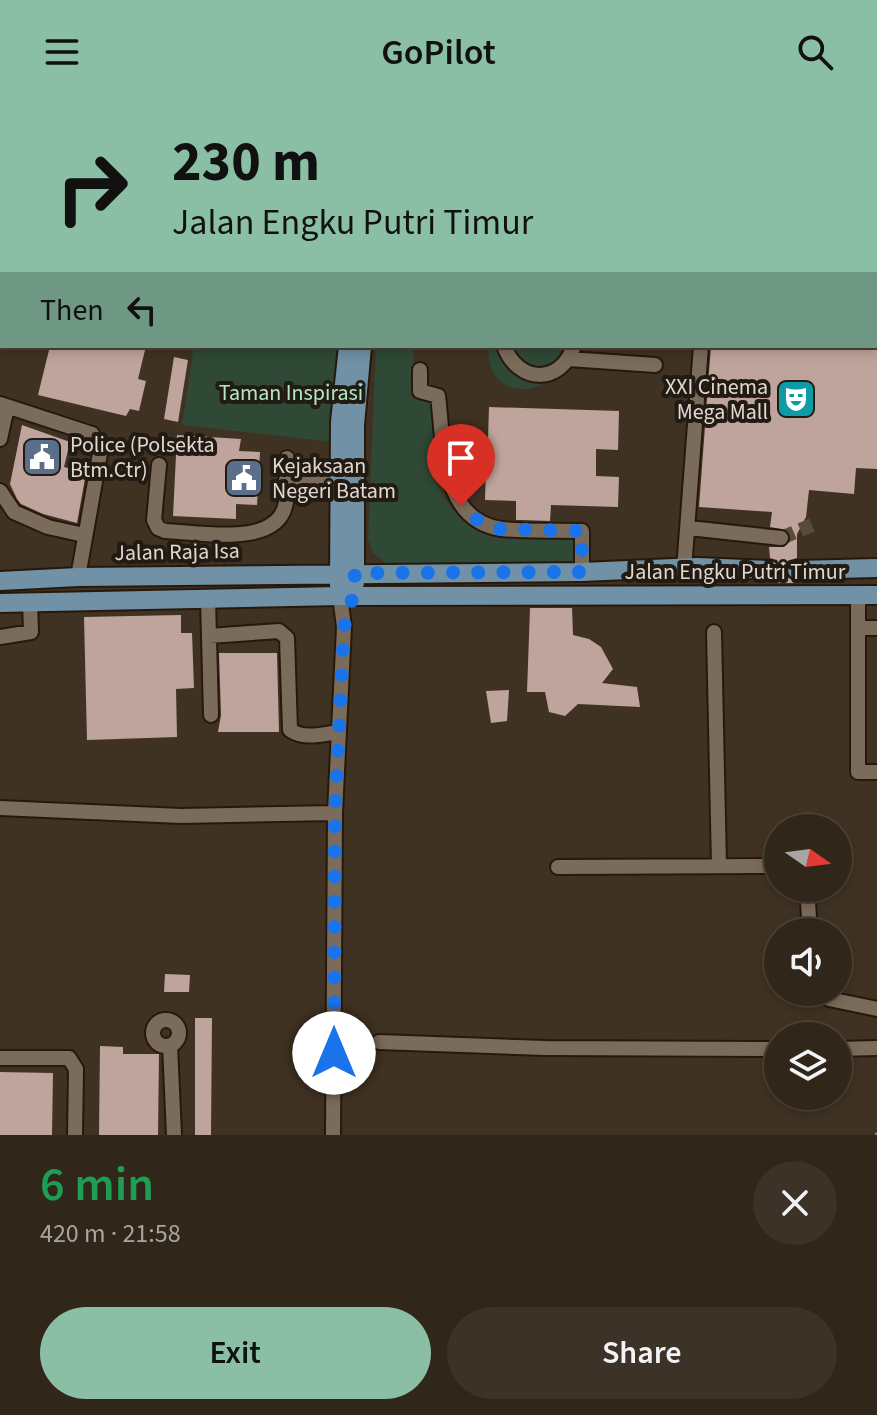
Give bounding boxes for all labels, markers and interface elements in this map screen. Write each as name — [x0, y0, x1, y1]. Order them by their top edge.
text: GoPilot — [381, 27, 496, 78]
icon: menu — [40, 30, 84, 74]
icon: search — [793, 30, 837, 74]
text: 230 m — [172, 123, 320, 202]
icon: right — [40, 136, 144, 240]
text: Jalan Engku Putri Timur — [172, 197, 533, 248]
icon: left — [120, 288, 164, 332]
text: Then — [40, 289, 104, 332]
place label: XXI Cinema Mega Mall — [665, 371, 768, 428]
park label: Taman Inspirasi — [219, 377, 363, 409]
theatre icon: XXI Cinema Mega Mall — [775, 378, 817, 420]
pin — [427, 424, 495, 506]
place label: Police (Polsekta Btm.Ctr) — [70, 429, 215, 486]
public building icon: Police (Polsekta Btm.Ctr) — [21, 436, 63, 478]
icon: arrive — [439, 436, 483, 480]
place label: Kejaksaan Negeri Batam — [272, 450, 396, 507]
public building icon: Kejaksaan Negeri Batam — [223, 457, 265, 499]
street label: Jalan Raja Isa — [114, 535, 240, 569]
street label: Jalan Engku Putri Timur — [625, 556, 846, 588]
north arrow — [764, 814, 852, 902]
map controls — [764, 814, 852, 1110]
button: sound — [764, 918, 852, 1006]
position arrow — [292, 1011, 376, 1095]
button: layers — [764, 1022, 852, 1110]
text: 6 min — [40, 1151, 154, 1219]
button: close — [753, 1161, 837, 1245]
text: 420 m · 21:58 — [40, 1215, 181, 1252]
button: Exit — [40, 1307, 431, 1399]
button: Share — [447, 1307, 837, 1399]

